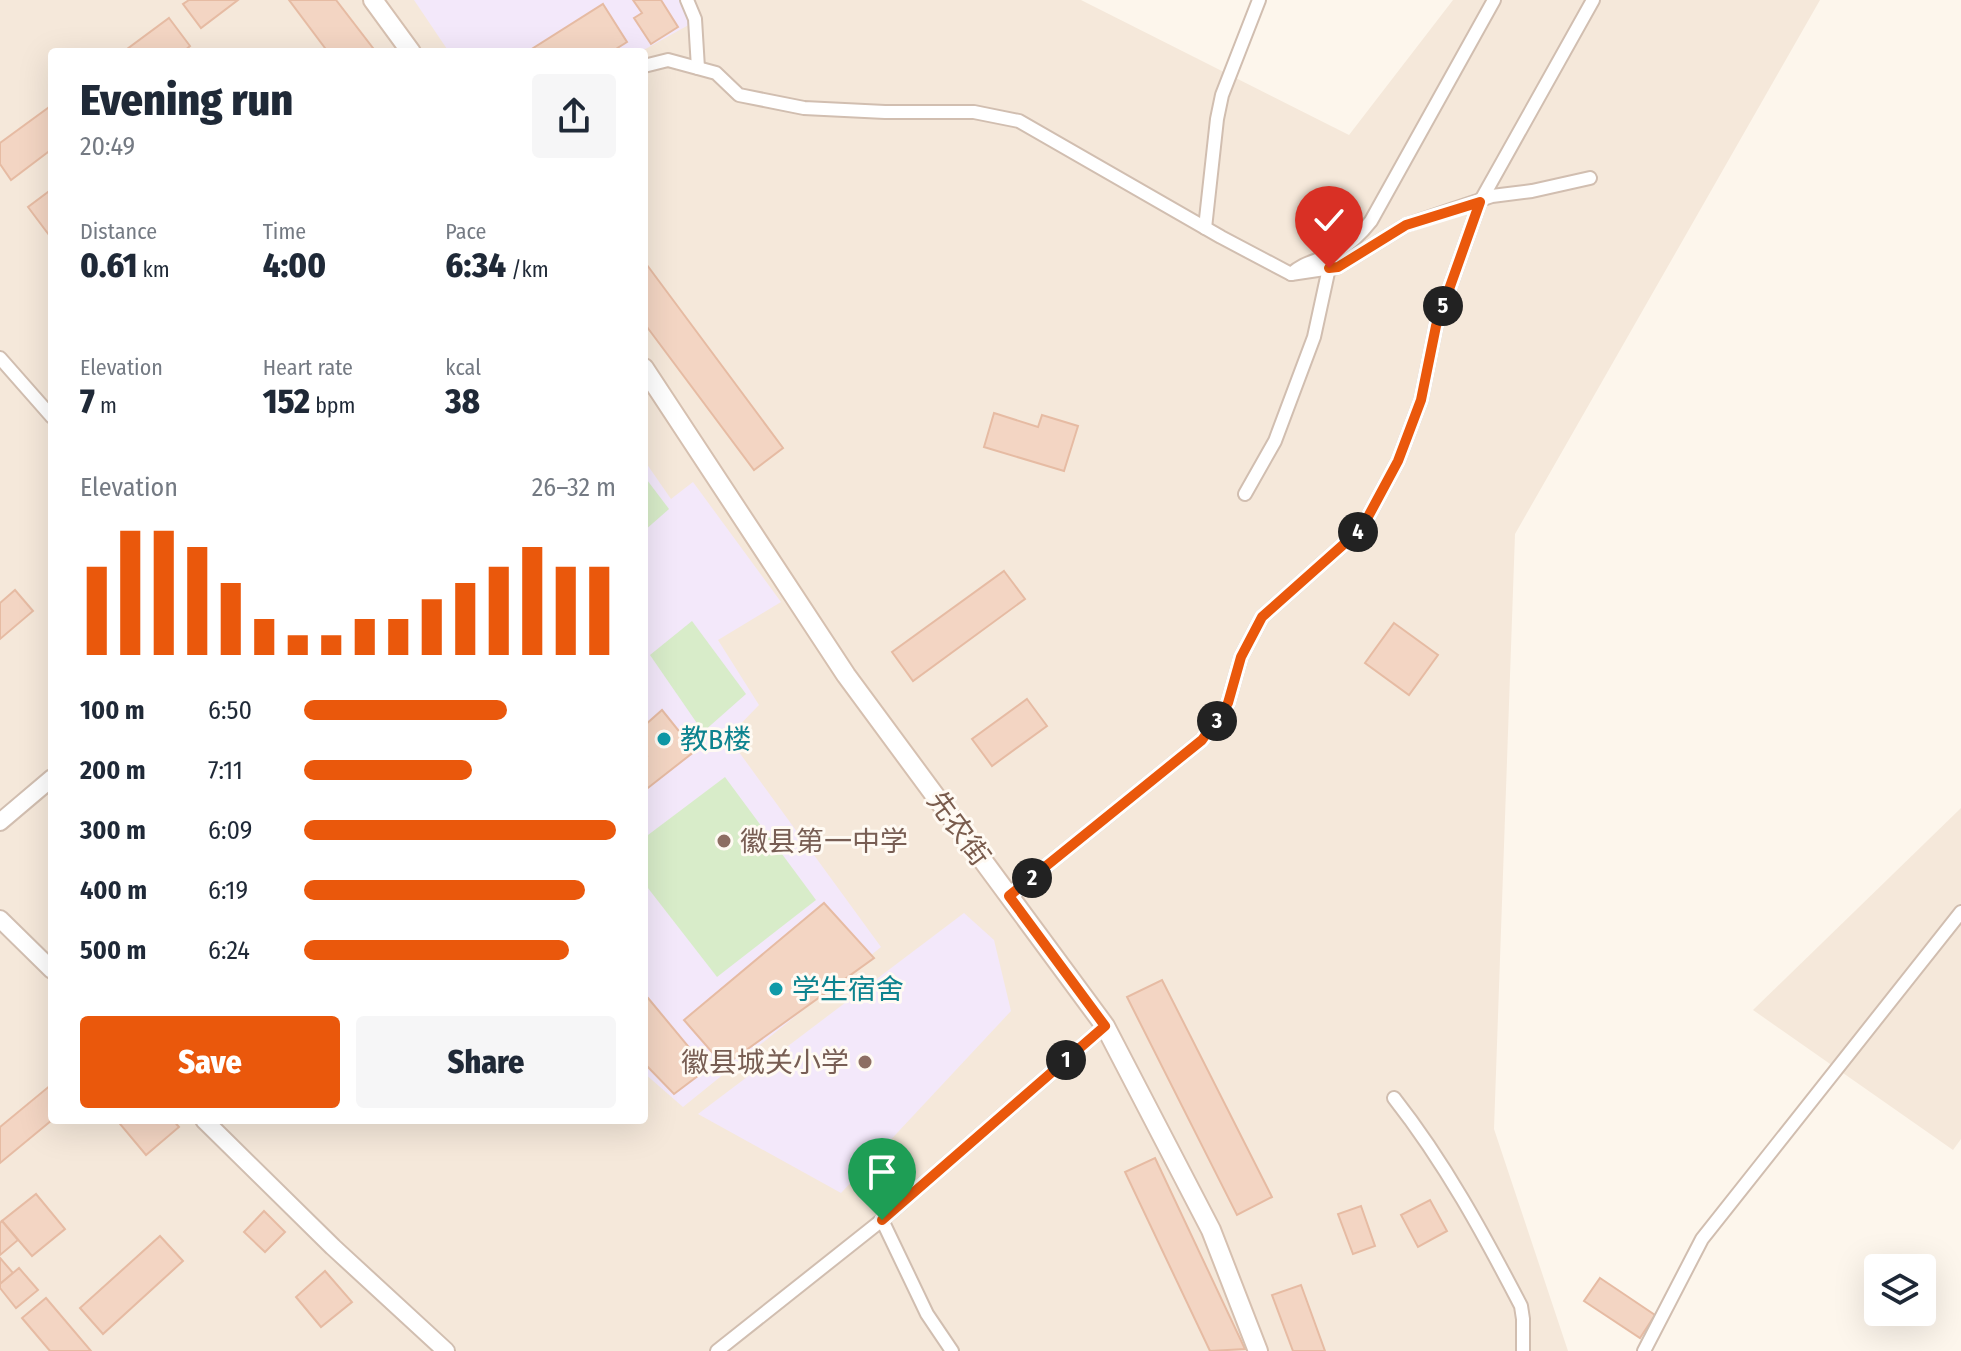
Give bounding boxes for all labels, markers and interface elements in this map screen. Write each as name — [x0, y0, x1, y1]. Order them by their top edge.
text: Evening run — [80, 74, 293, 127]
button: share — [532, 74, 616, 158]
text: 20:49 — [80, 131, 135, 162]
pin — [1295, 186, 1363, 268]
icon: check — [1307, 198, 1351, 242]
text: Distance — [80, 218, 157, 245]
text: Time — [263, 218, 306, 245]
text: Pace — [445, 218, 486, 245]
text: 0.61 — [80, 245, 137, 286]
text: 4:00 — [263, 245, 326, 286]
text: 6:34 — [445, 245, 506, 286]
text: km — [137, 256, 170, 283]
text: /km — [506, 256, 549, 283]
pin: 5 — [1423, 286, 1463, 326]
text: 5 — [1438, 292, 1448, 319]
text: Elevation — [80, 354, 163, 381]
text: Heart rate — [263, 354, 353, 381]
text: kcal — [445, 354, 481, 381]
text: 7 — [80, 381, 95, 422]
text: 152 — [263, 381, 310, 422]
text: 38 — [445, 381, 480, 422]
text: m — [95, 392, 117, 419]
text: bpm — [310, 392, 355, 419]
text: Elevation — [80, 472, 178, 503]
text: 26–32 m — [532, 472, 616, 503]
pin: 4 — [1338, 512, 1378, 552]
text: 4 — [1352, 518, 1364, 545]
text: 100 m — [80, 695, 145, 726]
text: 6:50 — [208, 695, 252, 726]
pin: 3 — [1197, 701, 1237, 741]
text: 3 — [1212, 707, 1222, 734]
place label: 教B楼 — [680, 723, 751, 756]
marker: 教B楼 — [655, 730, 673, 748]
text: 200 m — [80, 755, 146, 786]
text: 7:11 — [208, 755, 243, 786]
street label: 先农街 — [921, 785, 997, 872]
text: 300 m — [80, 815, 146, 846]
text: 6:09 — [208, 815, 252, 846]
place label: 徽县第一中学 — [740, 825, 908, 858]
marker: 徽县第一中学 — [715, 832, 733, 850]
pin: 2 — [1012, 858, 1052, 898]
text: 2 — [1027, 864, 1037, 891]
text: 400 m — [80, 875, 147, 906]
text: 6:19 — [208, 875, 248, 906]
text: 500 m — [80, 935, 146, 966]
text: 6:24 — [208, 935, 250, 966]
place label: 学生宿舍 — [792, 973, 904, 1006]
marker: 学生宿舍 — [767, 980, 785, 998]
button: Save — [80, 1016, 340, 1108]
button: Share — [356, 1016, 616, 1108]
pin: 1 — [1046, 1040, 1086, 1080]
place label: 徽县城关小学 — [681, 1046, 849, 1079]
text: 1 — [1061, 1046, 1071, 1073]
marker: 徽县城关小学 — [856, 1053, 874, 1071]
pin — [848, 1138, 916, 1220]
icon: arrive — [860, 1150, 904, 1194]
map controls — [1864, 1254, 1936, 1326]
button: layers — [1864, 1254, 1936, 1326]

